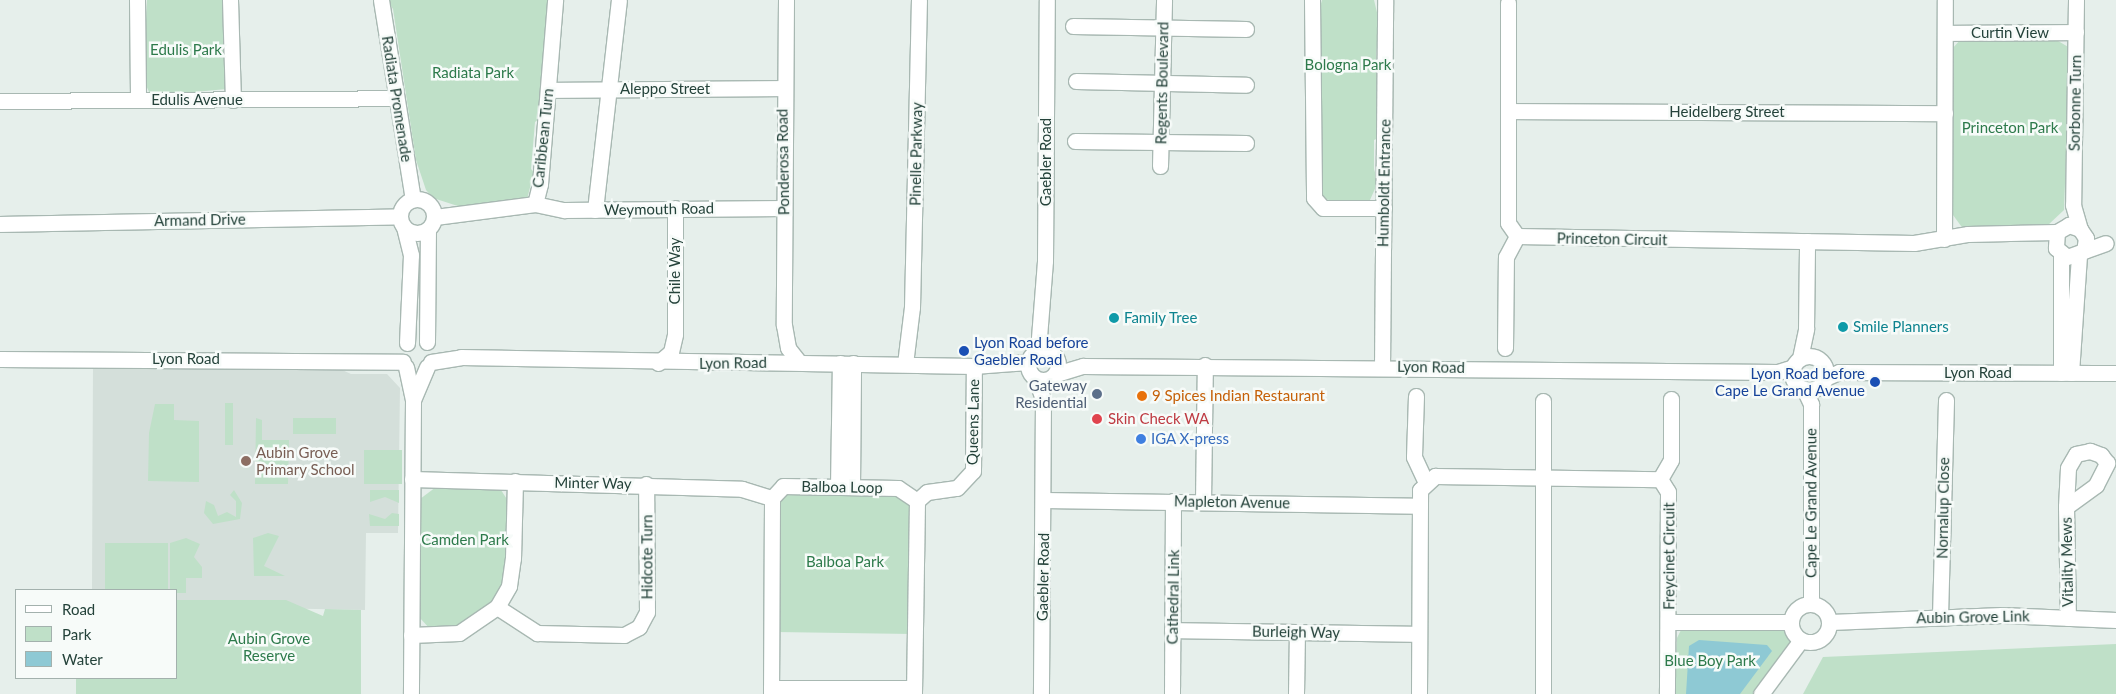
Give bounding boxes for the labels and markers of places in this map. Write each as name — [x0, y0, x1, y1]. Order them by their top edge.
place label: Family Tree — [1124, 309, 1198, 327]
marker: Family Tree — [1108, 312, 1120, 324]
place label: Smile Planners — [1853, 318, 1949, 336]
marker: Smile Planners — [1837, 321, 1849, 333]
place label: Lyon Road before Gaebler Road — [974, 333, 1088, 368]
marker: Lyon Road before Gaebler Road — [958, 345, 970, 357]
place label: Lyon Road before Cape Le Grand Avenue — [1715, 364, 1865, 399]
place label: Gateway Residential — [1015, 376, 1087, 411]
marker: Lyon Road before Cape Le Grand Avenue — [1869, 376, 1881, 388]
place label: 9 Spices Indian Restaurant — [1152, 387, 1325, 405]
marker: Gateway Residential — [1091, 388, 1103, 400]
marker: 9 Spices Indian Restaurant — [1136, 390, 1148, 402]
place label: Skin Check WA — [1108, 410, 1209, 428]
marker: Skin Check WA — [1090, 412, 1104, 426]
place label: IGA X-press — [1151, 430, 1229, 448]
marker: IGA X-press — [1135, 433, 1147, 445]
place label: Aubin Grove Primary School — [256, 443, 355, 478]
marker: Aubin Grove Primary School — [240, 455, 252, 467]

